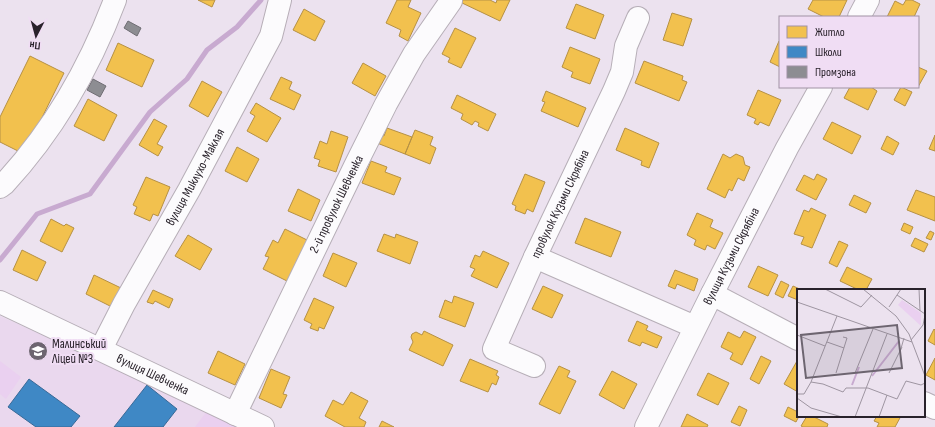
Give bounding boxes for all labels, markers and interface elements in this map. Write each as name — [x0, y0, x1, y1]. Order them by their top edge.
north arrow — [16, 16, 56, 56]
legend — [779, 16, 919, 88]
text: Житло — [815, 25, 845, 40]
text: Пн — [29, 38, 41, 52]
text: Школи — [815, 45, 842, 60]
text: Промзона — [815, 65, 856, 80]
street label: вулиця Миклухо-Маклая — [162, 126, 228, 229]
street label: провулок Кузьми Скрябіна — [528, 147, 593, 261]
street label: 2-й провулок Шевченка — [306, 153, 367, 256]
street label: вулиця Кузьми Скрябіна — [700, 205, 763, 308]
inset map — [797, 289, 925, 417]
place label: Малинський Ліцей №3 — [51, 336, 106, 367]
school or university icon: Малинський Ліцей №3 — [27, 340, 49, 362]
street label: вулиця Шевченка — [114, 351, 191, 399]

